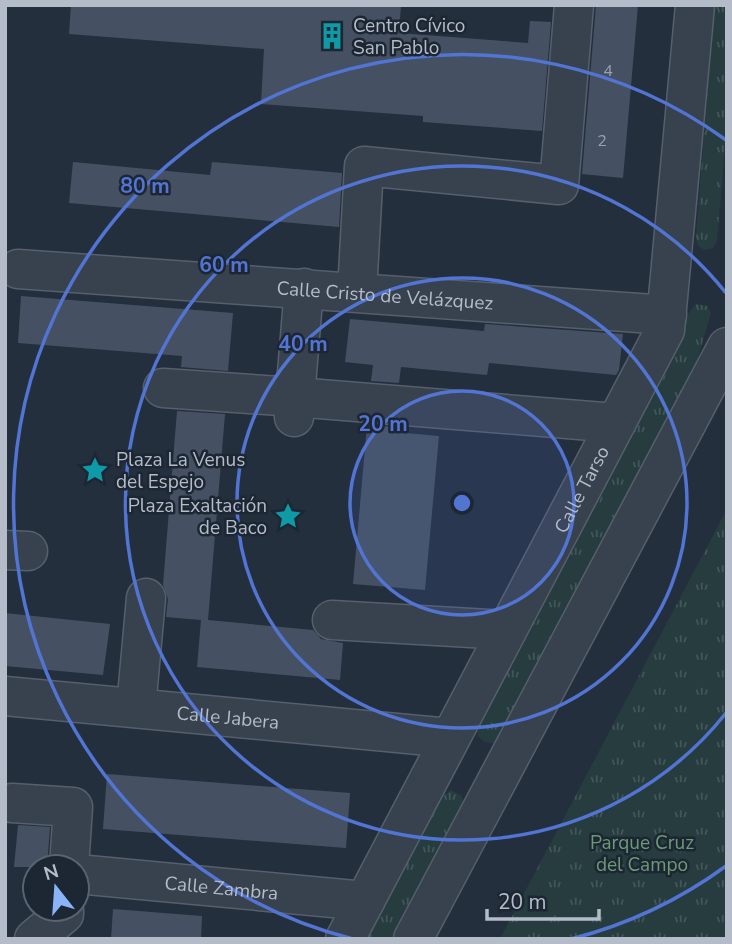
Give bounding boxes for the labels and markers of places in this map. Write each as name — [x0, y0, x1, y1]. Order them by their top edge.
place label: Centro Cívico San Pablo — [353, 13, 465, 61]
building icon: Centro Cívico San Pablo — [317, 21, 347, 51]
place label: Plaza La Venus del Espejo — [116, 447, 245, 495]
place icon: Plaza La Venus del Espejo — [80, 455, 110, 485]
centre of rings — [450, 491, 474, 515]
place label: Plaza Exaltación de Baco — [128, 493, 267, 541]
place icon: Plaza Exaltación de Baco — [273, 501, 303, 531]

